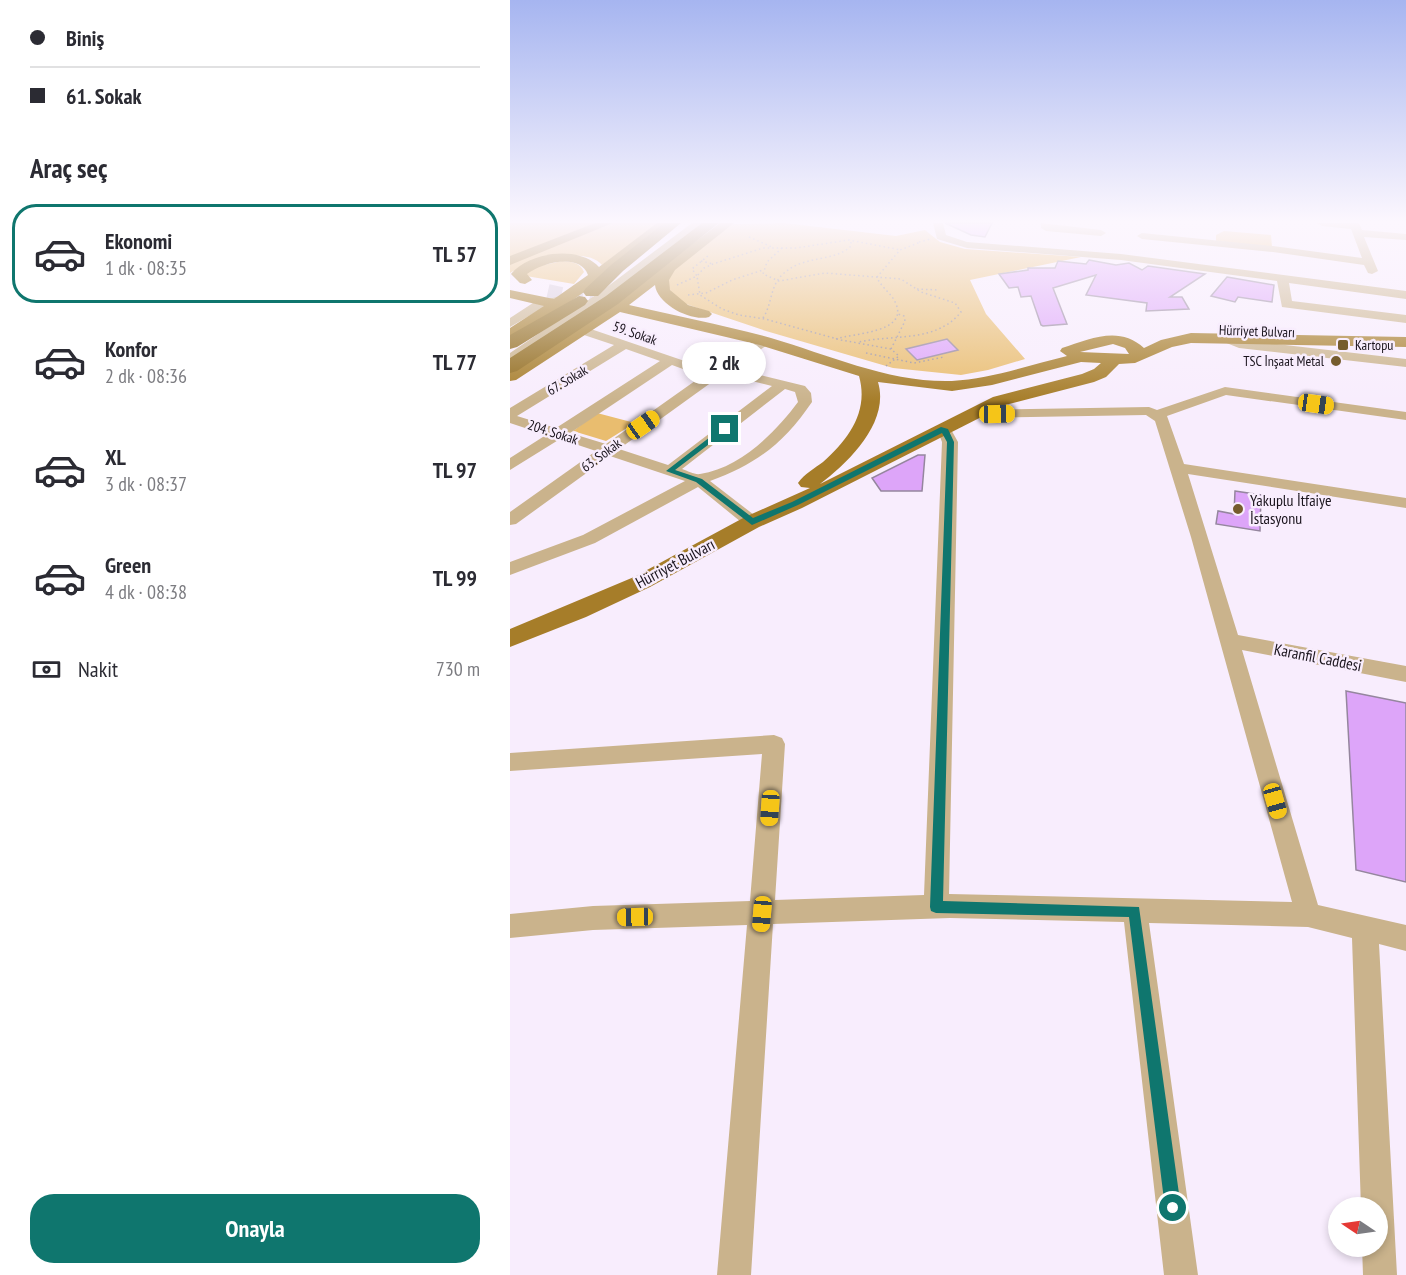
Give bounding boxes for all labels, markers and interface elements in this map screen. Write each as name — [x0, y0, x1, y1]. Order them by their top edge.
text: Biniş — [66, 24, 104, 52]
text: 61. Sokak — [66, 82, 142, 110]
text: Araç seç — [30, 151, 108, 185]
icon: car — [33, 227, 87, 281]
text: Ekonomi — [105, 227, 172, 255]
text: TL 57 — [433, 240, 477, 268]
text: 1 dk · 08:35 — [105, 255, 187, 281]
street label: 59. Sokak — [610, 317, 660, 349]
street label: Hürriyet Bulvarı — [1219, 321, 1295, 341]
icon: car — [33, 335, 87, 389]
text: Konfor — [105, 335, 157, 363]
place label: Kartopu — [1355, 336, 1393, 354]
marker: Kartopu — [1336, 338, 1350, 352]
callout: 2 dk — [683, 342, 767, 384]
text: TL 77 — [433, 348, 477, 376]
text: 2 dk — [709, 350, 739, 376]
place label: TSC İnşaat Metal — [1243, 352, 1325, 370]
marker: TSC İnşaat Metal — [1329, 354, 1343, 368]
street label: 67. Sokak — [543, 361, 591, 399]
text: 2 dk · 08:36 — [105, 363, 187, 389]
car — [1297, 393, 1335, 415]
car — [979, 405, 1015, 423]
car — [623, 407, 663, 443]
street label: 204. Sokak — [526, 415, 581, 449]
route end — [711, 415, 738, 442]
street label: 63. Sokak — [577, 434, 625, 476]
icon: car — [33, 443, 87, 497]
text: XL — [105, 443, 126, 471]
text: TL 97 — [433, 456, 477, 484]
text: 3 dk · 08:37 — [105, 471, 187, 497]
place label: Yakuplu İtfaiye İstasyonu — [1250, 490, 1332, 528]
marker: Yakuplu İtfaiye İstasyonu — [1231, 502, 1245, 516]
street label: Hürriyet Bulvarı — [632, 534, 718, 592]
icon: car — [33, 551, 87, 605]
text: Green — [105, 551, 151, 579]
text: TL 99 — [433, 564, 477, 592]
text: 4 dk · 08:38 — [105, 579, 187, 605]
street label: Karanfil Caddesi — [1273, 639, 1363, 675]
icon: cash — [30, 653, 63, 686]
text: Nakit — [78, 655, 118, 683]
text: 730 m — [436, 656, 480, 682]
car — [1261, 781, 1289, 821]
car — [760, 789, 780, 827]
car — [751, 895, 773, 933]
car — [617, 908, 653, 926]
button: Onayla — [30, 1194, 480, 1263]
route start — [1159, 1194, 1186, 1221]
north arrow — [1328, 1197, 1388, 1257]
map controls — [1328, 1197, 1388, 1257]

